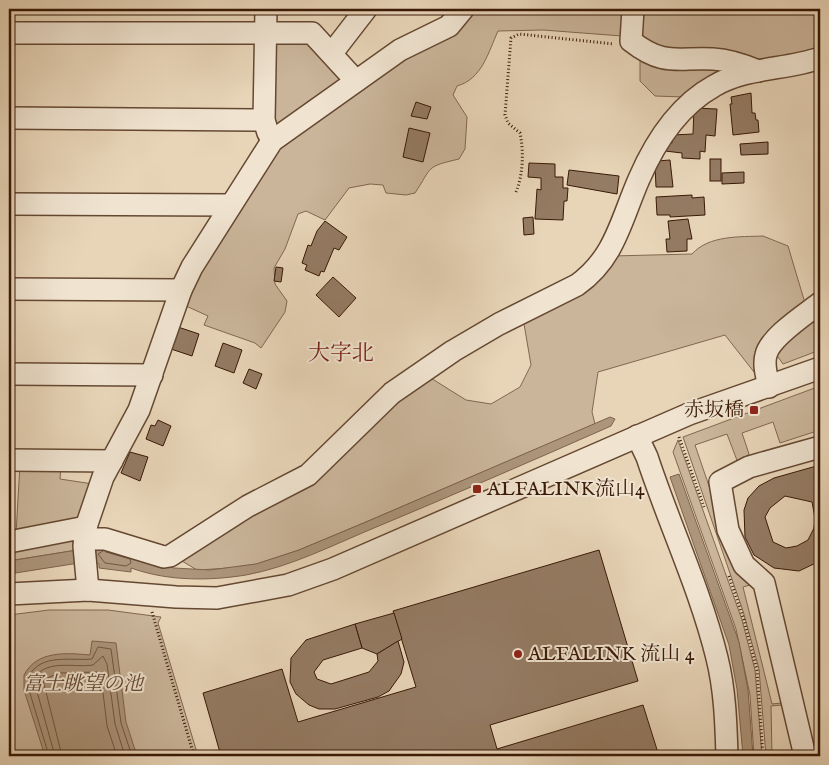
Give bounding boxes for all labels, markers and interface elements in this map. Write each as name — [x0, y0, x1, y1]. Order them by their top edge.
district label: 大字北 — [308, 340, 374, 368]
place label: 赤坂橋 — [684, 398, 744, 423]
marker: 赤坂橋 — [748, 404, 760, 416]
place label: ALFALINK流山4 — [486, 477, 645, 502]
marker: ALFALINK流山4 — [471, 483, 483, 495]
place label: ALFALINK 流山 4 — [527, 642, 695, 667]
marker: ALFALINK 流山 4 — [512, 648, 524, 660]
park label: 富士眺望の池 — [23, 672, 145, 697]

